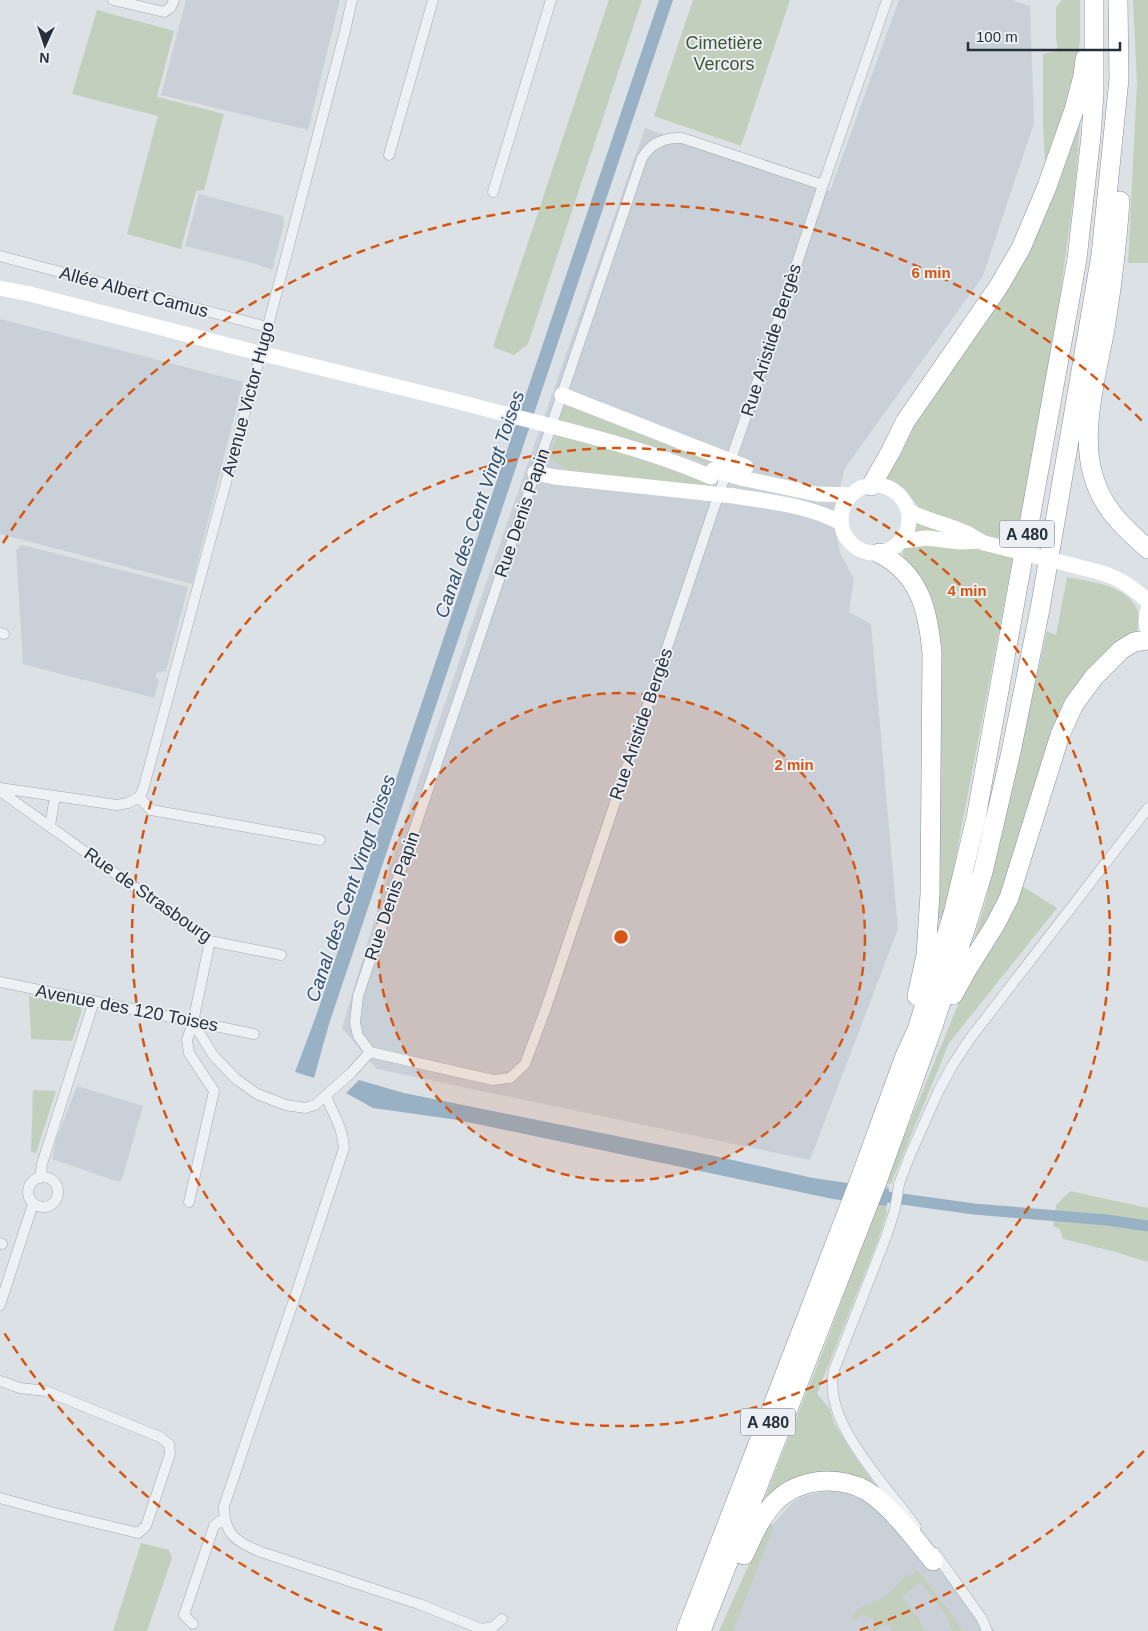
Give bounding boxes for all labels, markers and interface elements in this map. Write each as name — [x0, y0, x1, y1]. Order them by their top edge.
north arrow — [20, 20, 70, 70]
scale bar — [968, 20, 1120, 52]
text: 100 m — [976, 28, 1018, 45]
park label: Cimetière Vercors — [685, 33, 763, 74]
text: N — [39, 50, 50, 66]
street label: Rue Aristide Bergès — [737, 261, 805, 419]
street label: Allée Albert Camus — [57, 263, 211, 321]
text: 6 min — [911, 264, 951, 281]
street label: Avenue Victor Hugo — [218, 319, 278, 479]
water label: Canal des Cent Vingt Toises — [431, 387, 528, 620]
street label: Rue Denis Papin — [491, 446, 553, 580]
road number: A 480 — [1000, 520, 1054, 548]
text: 4 min — [947, 582, 987, 599]
street label: Rue Aristide Bergès — [606, 646, 676, 802]
text: 2 min — [774, 756, 814, 773]
water label: Canal des Cent Vingt Toises — [302, 771, 399, 1004]
street label: Rue Denis Papin — [361, 829, 423, 963]
street label: Rue de Strasbourg — [80, 843, 216, 947]
centre of rings — [612, 928, 630, 946]
street label: Avenue des 120 Toises — [34, 980, 220, 1036]
road number: A 480 — [740, 1408, 796, 1435]

